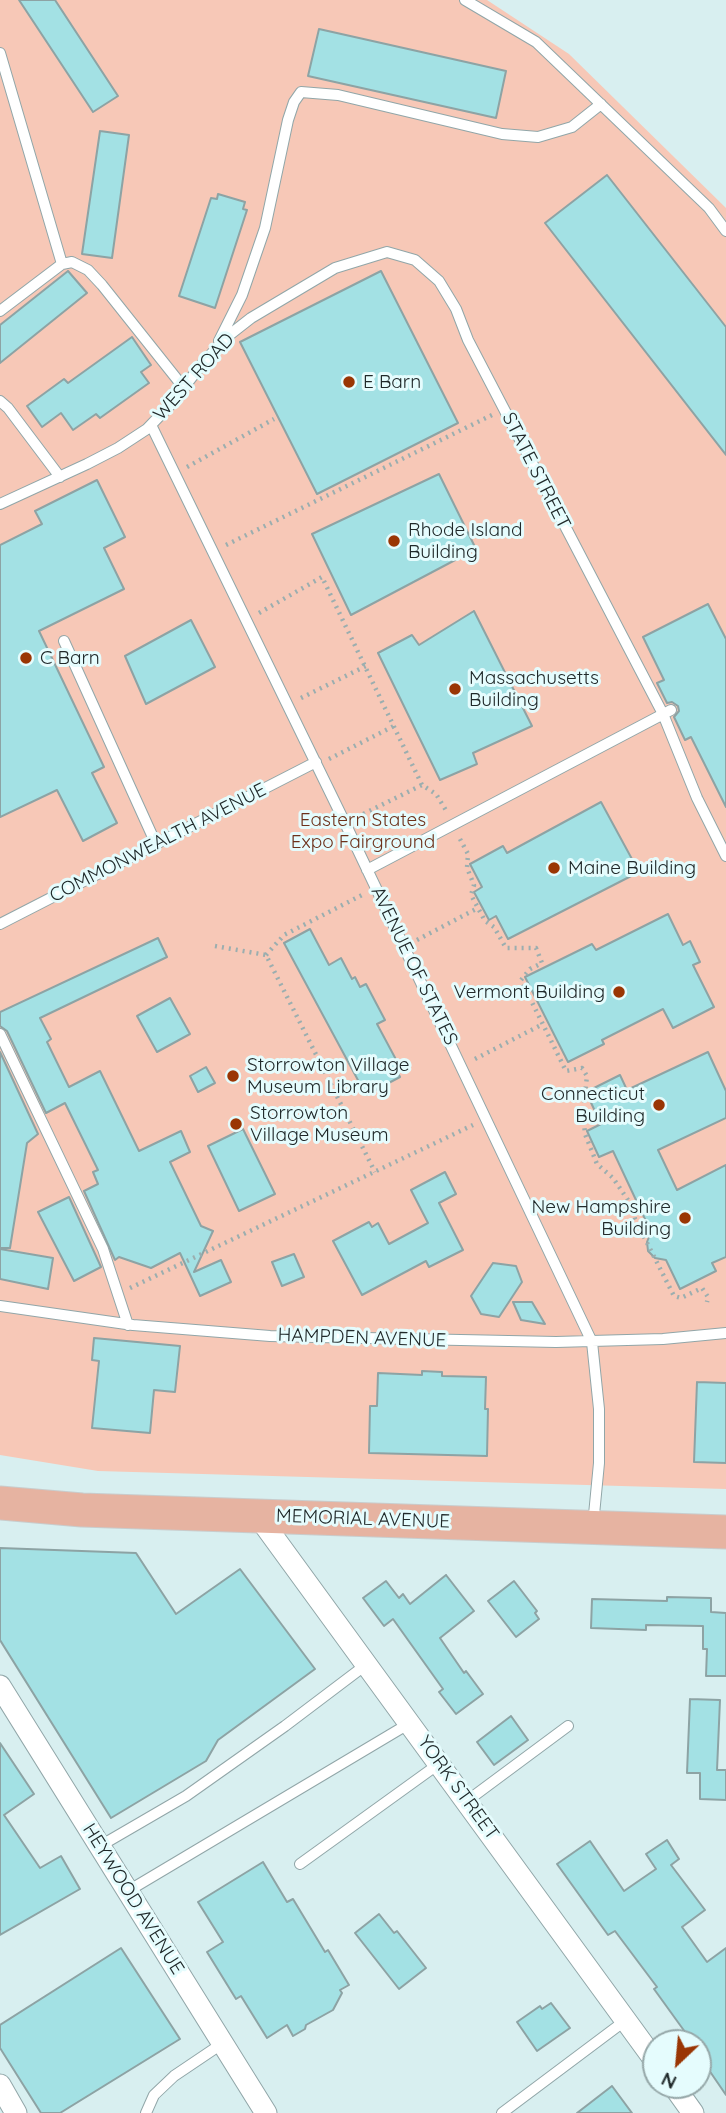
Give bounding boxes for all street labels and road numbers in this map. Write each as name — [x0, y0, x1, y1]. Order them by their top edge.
street label: WEST ROAD — [149, 329, 239, 425]
street label: STATE STREET — [497, 409, 575, 533]
street label: COMMONWEALTH AVENUE — [46, 778, 270, 908]
street label: AVENUE OF STATES — [366, 883, 462, 1049]
street label: HAMPDEN AVENUE — [277, 1324, 447, 1352]
street label: MEMORIAL AVENUE — [276, 1505, 450, 1533]
street label: YORK STREET — [413, 1731, 503, 1845]
street label: HEYWOOD AVENUE — [77, 1819, 189, 1979]

